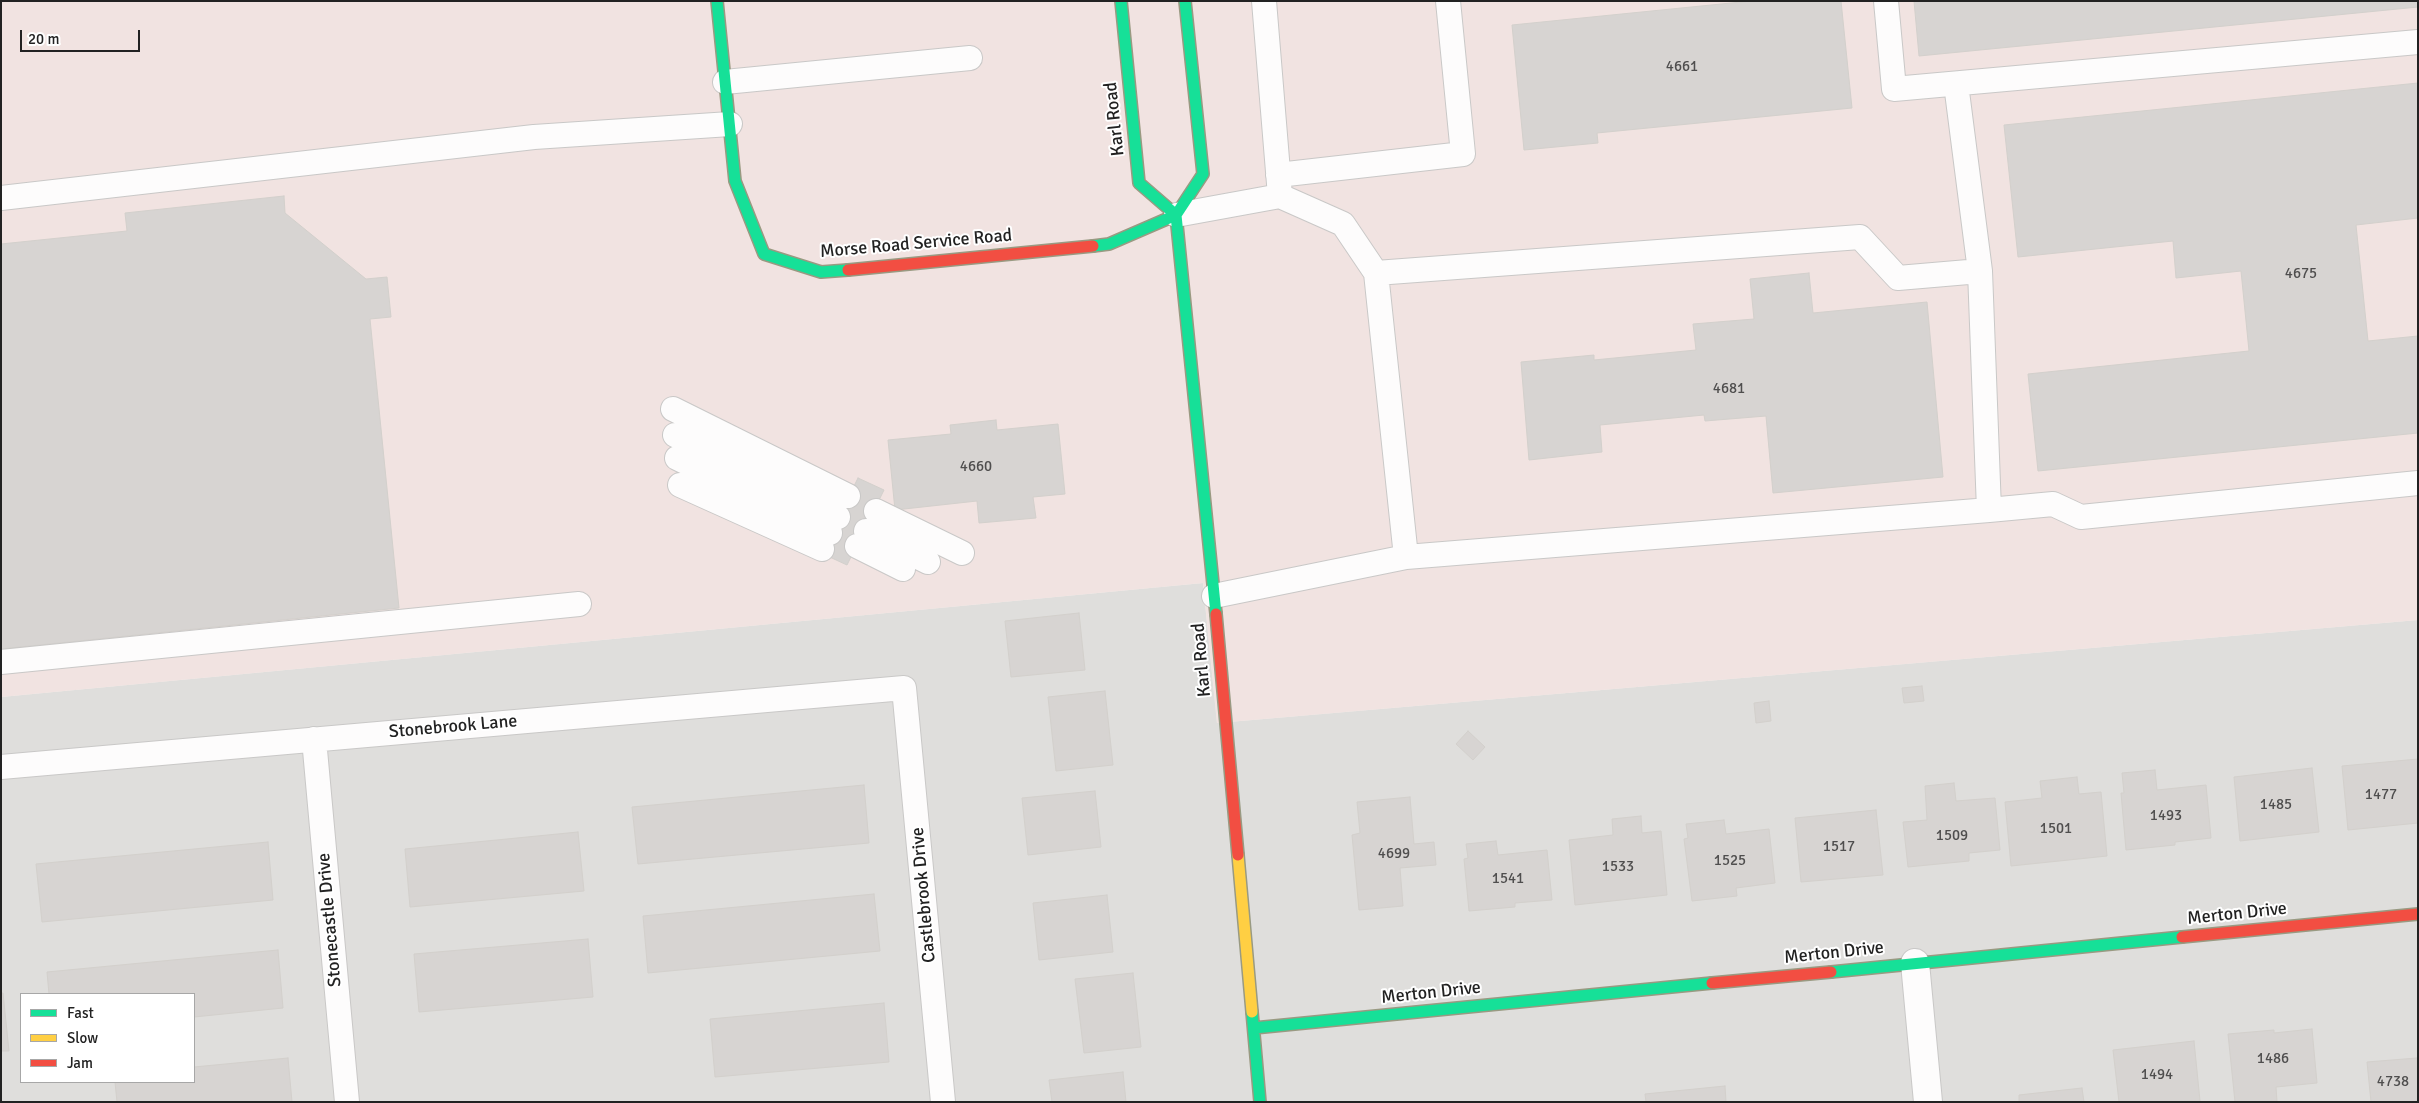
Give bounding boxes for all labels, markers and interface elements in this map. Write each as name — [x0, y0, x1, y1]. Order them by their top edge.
scale bar — [22, 20, 142, 52]
text: 20 m — [28, 30, 59, 48]
house number: 4661 — [1666, 58, 1698, 76]
street label: Karl Road — [1100, 81, 1130, 157]
street label: Morse Road Service Road — [819, 225, 1013, 263]
house number: 4675 — [2285, 265, 2317, 283]
house number: 4681 — [1713, 380, 1745, 398]
house number: 4660 — [960, 458, 992, 476]
street label: Karl Road — [1188, 622, 1216, 698]
street label: Stonebrook Lane — [388, 711, 518, 743]
house number: 1477 — [2365, 786, 2397, 804]
house number: 1485 — [2260, 796, 2292, 814]
house number: 1493 — [2150, 807, 2182, 825]
house number: 1501 — [2040, 820, 2072, 838]
street label: Castlebrook Drive — [907, 826, 941, 964]
house number: 1509 — [1936, 827, 1968, 845]
house number: 1517 — [1823, 838, 1855, 856]
house number: 4699 — [1378, 845, 1410, 863]
street label: Stonecastle Drive — [313, 852, 347, 988]
house number: 1525 — [1714, 852, 1746, 870]
house number: 1533 — [1602, 858, 1634, 876]
house number: 1541 — [1492, 870, 1524, 888]
street label: Merton Drive — [2186, 898, 2288, 930]
street label: Merton Drive — [1783, 937, 1885, 969]
street label: Merton Drive — [1380, 977, 1482, 1009]
legend — [20, 993, 195, 1083]
text: Fast — [67, 1004, 94, 1022]
text: Slow — [67, 1029, 98, 1047]
house number: 1486 — [2257, 1050, 2289, 1068]
text: Jam — [67, 1054, 93, 1072]
house number: 1494 — [2141, 1066, 2173, 1084]
house number: 4738 — [2377, 1073, 2409, 1091]

